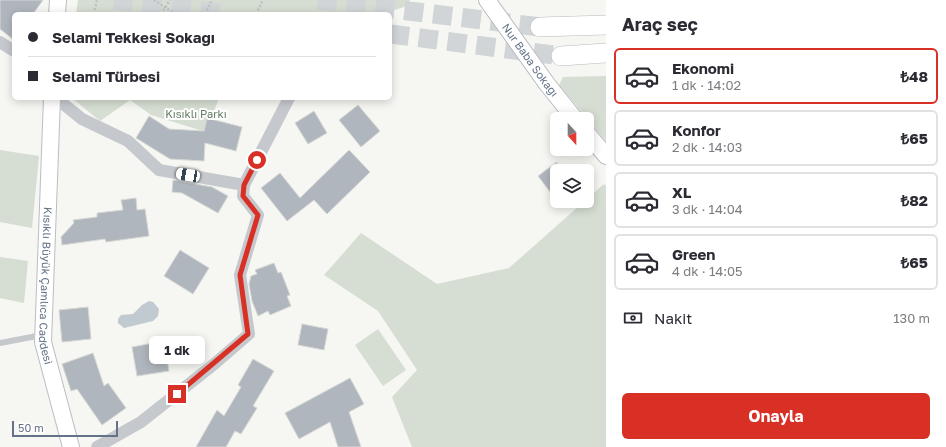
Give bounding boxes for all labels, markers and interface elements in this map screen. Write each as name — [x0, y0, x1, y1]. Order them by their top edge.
text: Araç seç — [622, 13, 698, 35]
street label: Nur Baba Sokağı — [500, 21, 561, 99]
text: Selami Tekkesi Sokağı — [52, 28, 215, 46]
icon: car — [624, 58, 660, 94]
text: Ekonomi — [672, 59, 734, 77]
text: Selami Türbesi — [52, 67, 160, 85]
text: ₺48 — [900, 67, 928, 85]
text: 1 dk · 14:02 — [672, 77, 741, 93]
park label: Kısıklı Parkı — [165, 107, 227, 120]
north arrow — [550, 112, 594, 156]
map controls — [550, 112, 594, 208]
icon: car — [624, 120, 660, 156]
text: Konfor — [672, 121, 721, 139]
text: ₺65 — [901, 129, 928, 147]
text: 2 dk · 14:03 — [672, 139, 742, 155]
route start — [248, 151, 266, 169]
button: layers — [550, 164, 594, 208]
car — [175, 167, 201, 183]
icon: car — [624, 182, 660, 218]
text: XL — [672, 183, 691, 201]
text: ₺82 — [901, 191, 928, 209]
text: 3 dk · 14:04 — [672, 201, 743, 217]
street label: Kısıklı Büyük Çamlıca Caddesi — [37, 207, 56, 366]
icon: car — [624, 244, 660, 280]
text: Green — [672, 245, 715, 263]
text: ₺65 — [901, 253, 928, 271]
text: 4 dk · 14:05 — [672, 263, 743, 279]
icon: cash — [622, 307, 644, 329]
text: Nakit — [654, 309, 692, 327]
text: 130 m — [893, 310, 930, 326]
callout: 1 dk — [149, 336, 205, 364]
text: 1 dk — [164, 342, 190, 358]
route end — [168, 385, 186, 403]
button: Onayla — [622, 393, 930, 439]
scale bar — [12, 419, 118, 438]
text: 50 m — [18, 421, 44, 434]

